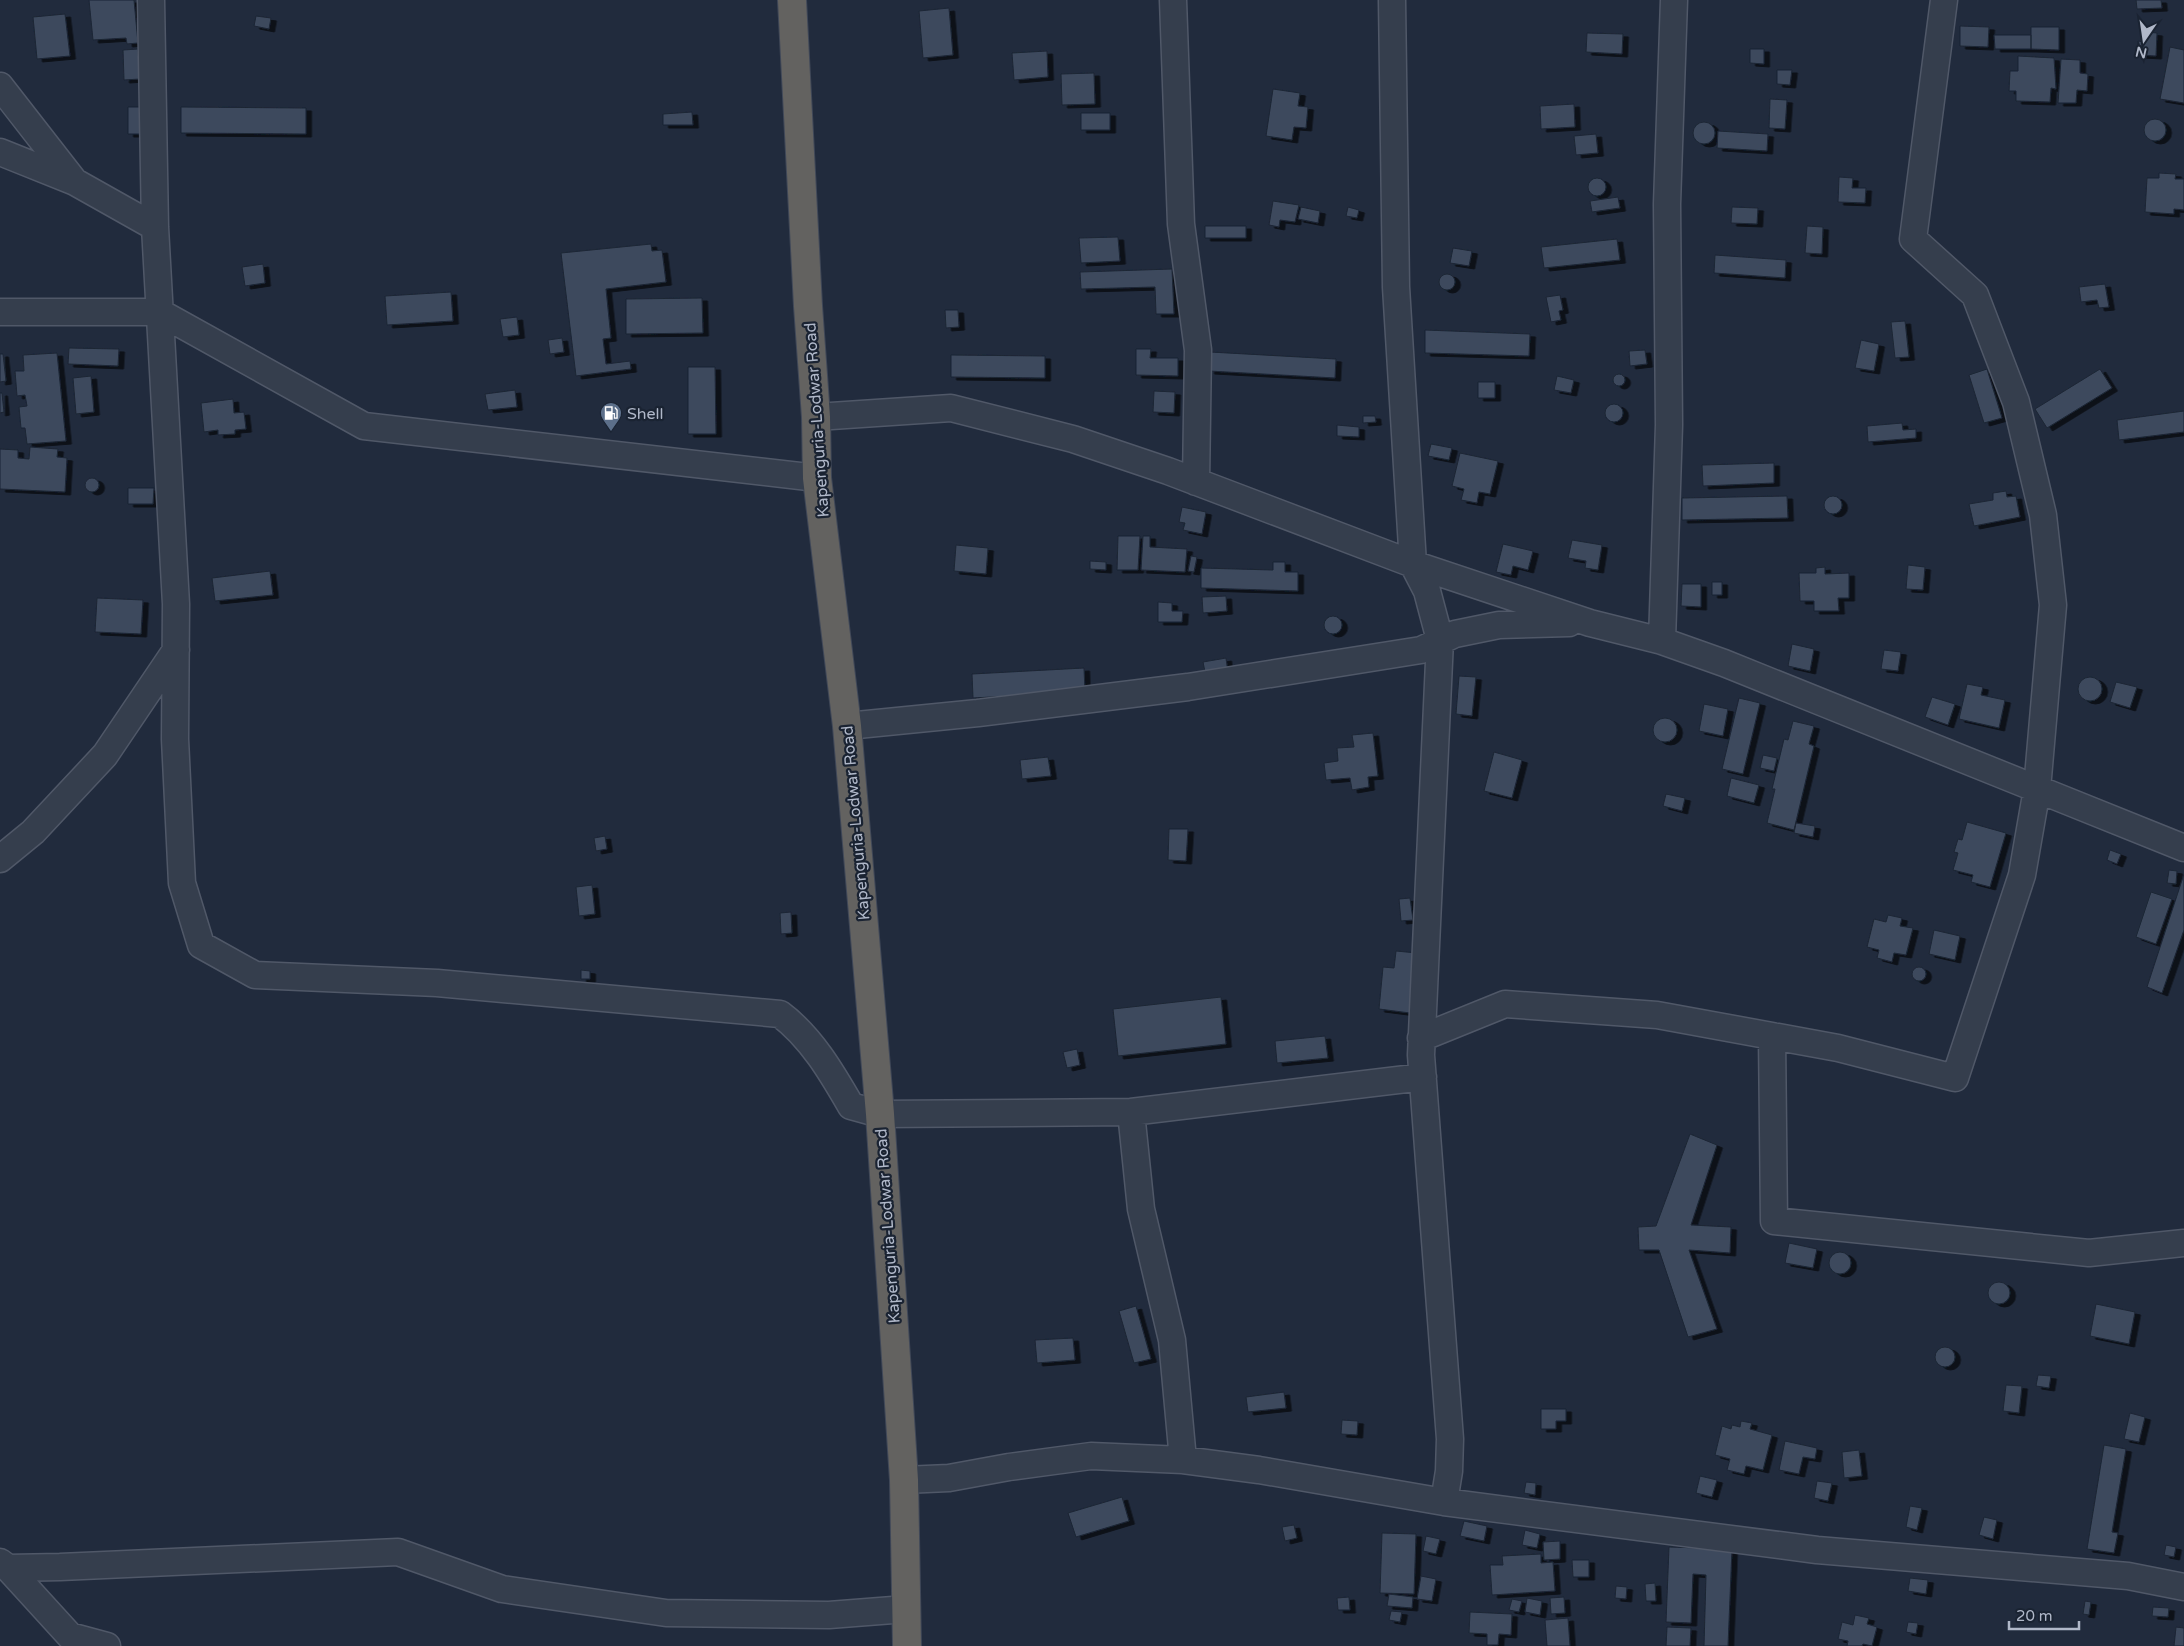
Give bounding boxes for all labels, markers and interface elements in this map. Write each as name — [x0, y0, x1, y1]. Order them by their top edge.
north arrow — [2119, 15, 2169, 65]
text: N — [2134, 43, 2149, 62]
street label: Kapenguria-Lodwar Road — [800, 322, 834, 518]
fuel station icon: Shell — [599, 401, 623, 432]
place label: Shell — [627, 404, 664, 424]
street label: Kapenguria-Lodwar Road — [838, 725, 874, 921]
street label: Kapenguria-Lodwar Road — [871, 1128, 905, 1324]
scale bar — [2009, 1598, 2079, 1630]
text: 20 m — [2016, 1607, 2053, 1625]

